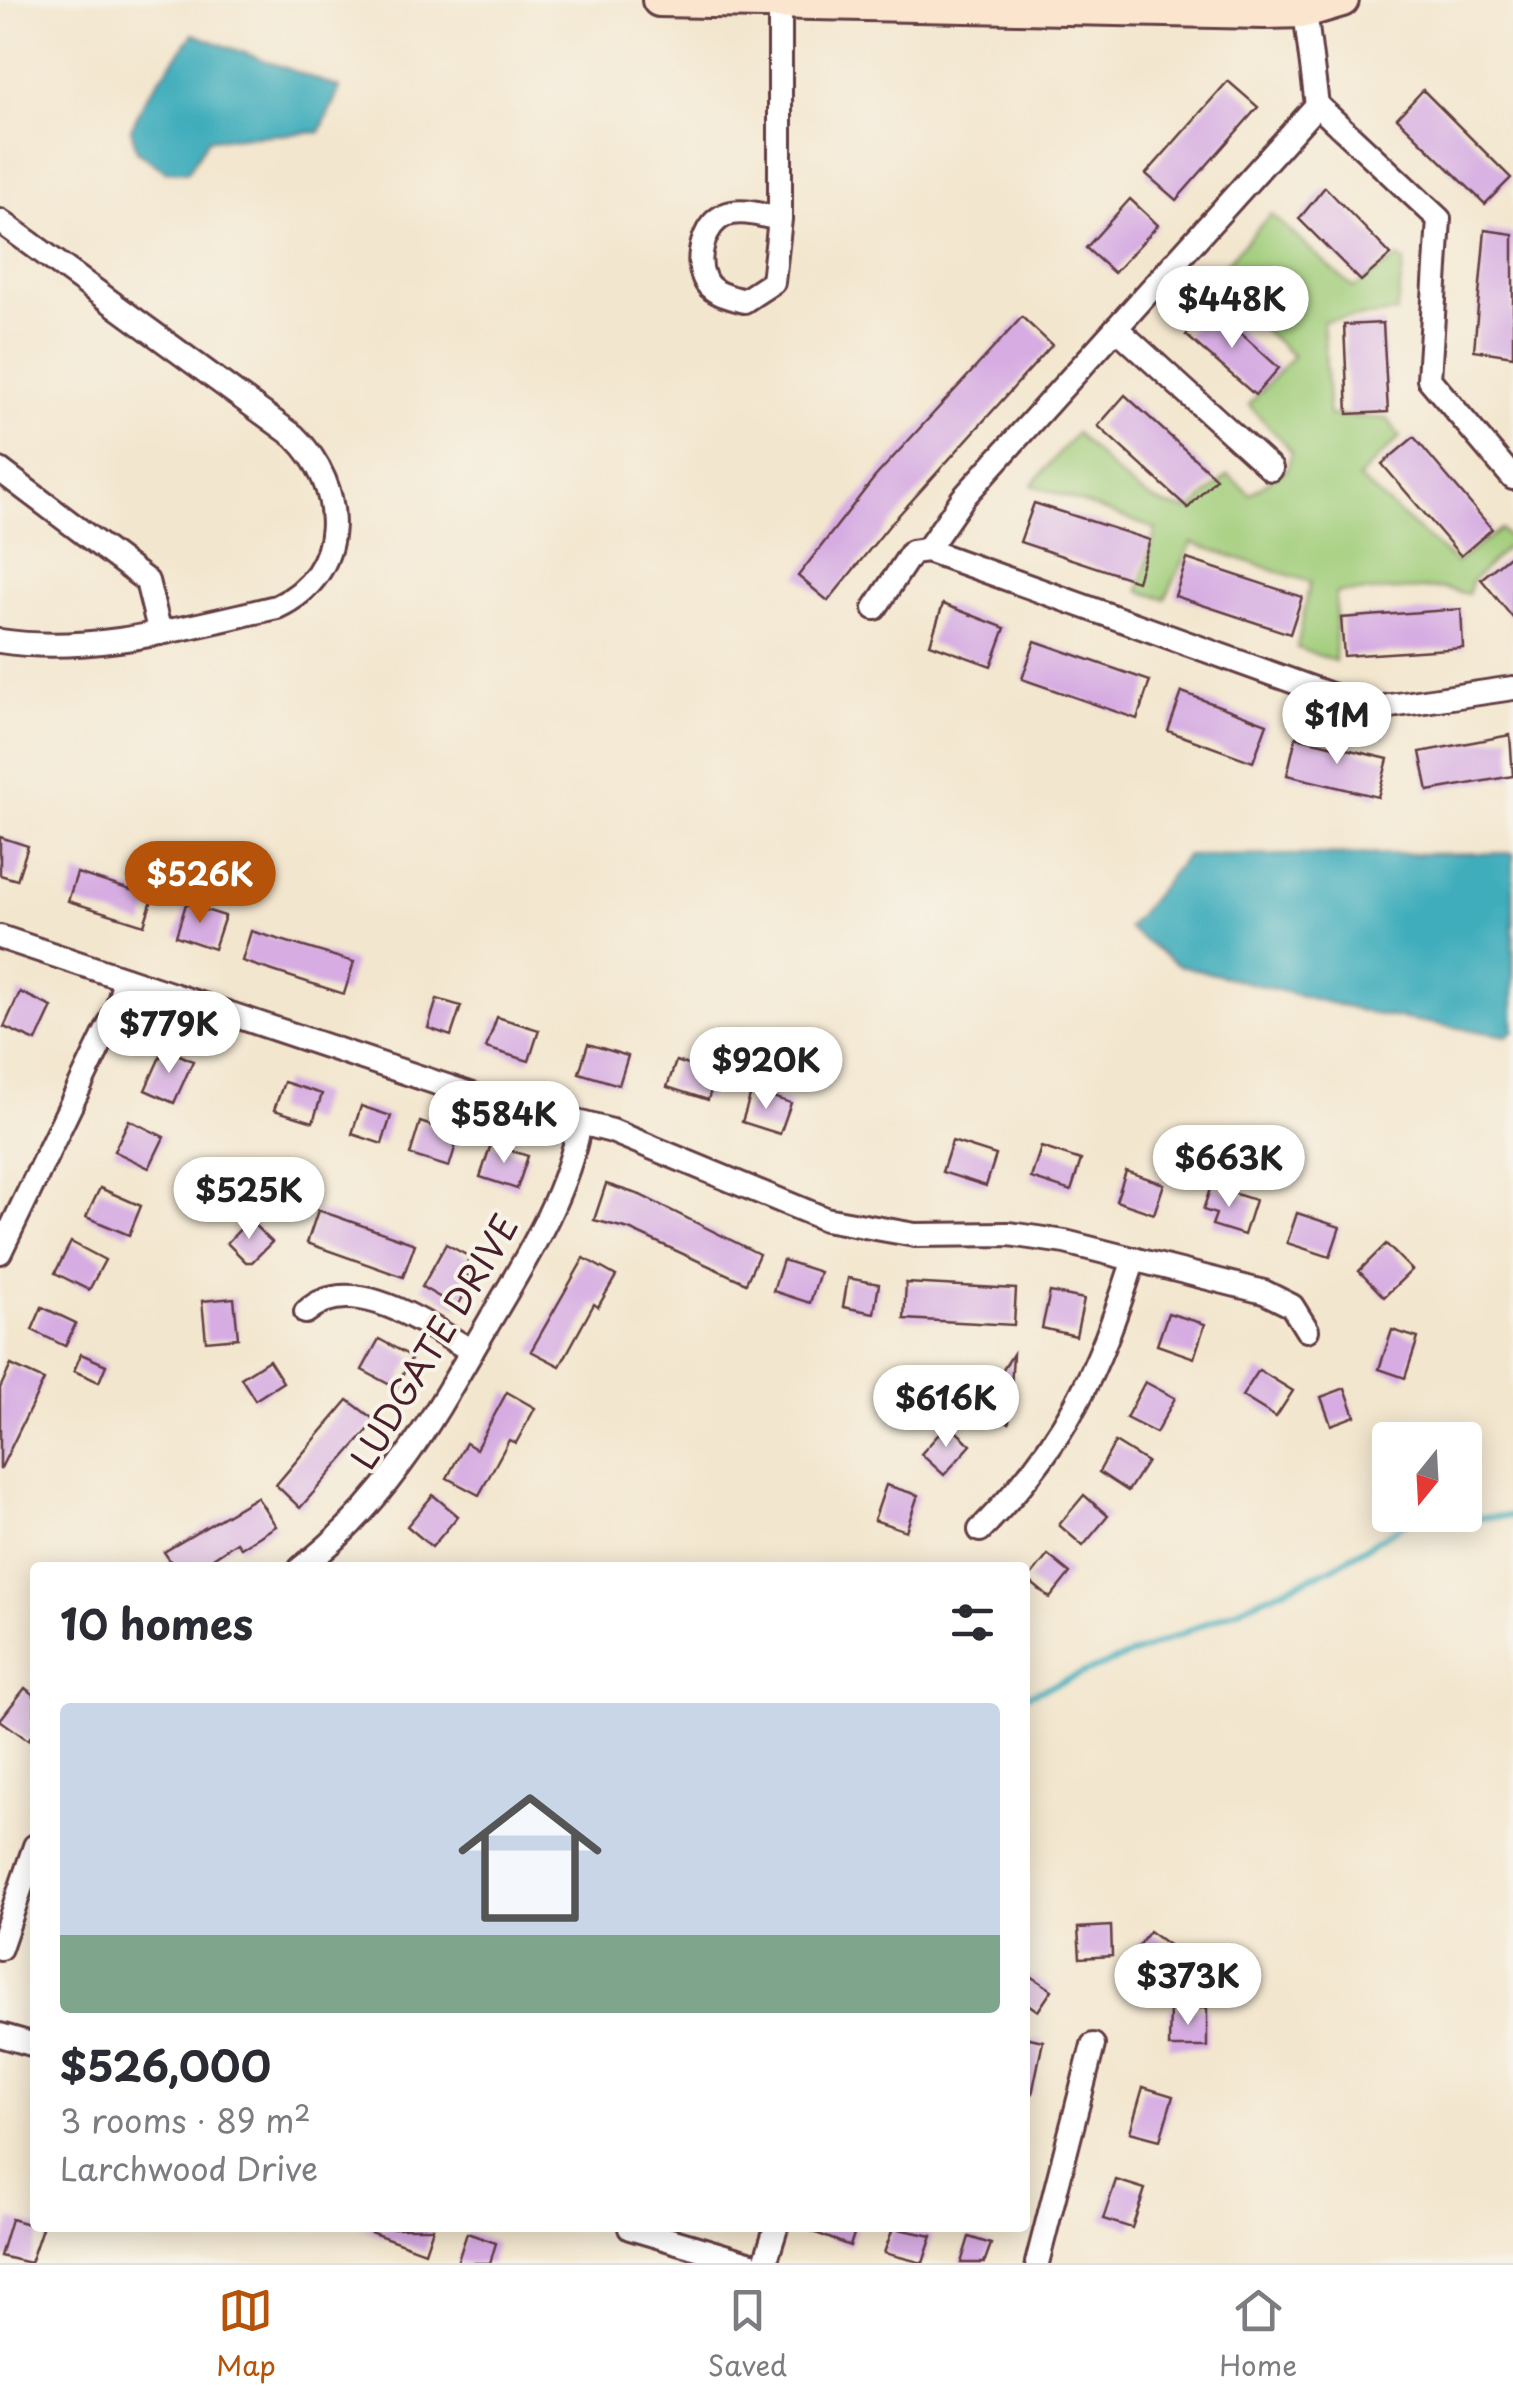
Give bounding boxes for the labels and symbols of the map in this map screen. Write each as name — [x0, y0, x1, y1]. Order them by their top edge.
pin: $448K — [1162, 266, 1302, 351]
pin: $1M — [1289, 682, 1385, 767]
pin: $526K — [130, 841, 270, 926]
pin: $779K — [99, 991, 239, 1076]
pin: $920K — [696, 1027, 836, 1112]
pin: $584K — [434, 1081, 574, 1166]
pin: $663K — [1159, 1125, 1299, 1210]
pin: $525K — [179, 1157, 319, 1242]
street label: LUDGATE DRIVE — [336, 1203, 530, 1479]
pin: $616K — [876, 1365, 1016, 1450]
north arrow — [1372, 1422, 1482, 1532]
pin: $373K — [1118, 1943, 1258, 2028]

